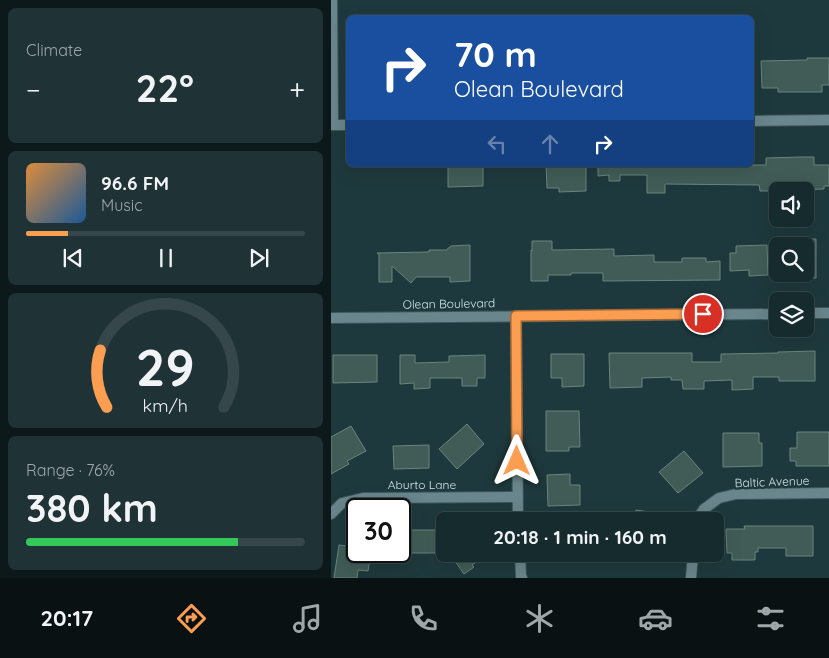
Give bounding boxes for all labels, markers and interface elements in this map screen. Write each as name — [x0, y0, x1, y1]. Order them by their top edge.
text: 70 m — [454, 32, 537, 76]
icon: right — [371, 35, 436, 100]
text: Climate — [26, 40, 82, 60]
text: 22° — [136, 64, 194, 112]
text: − — [26, 72, 41, 107]
text: + — [289, 72, 305, 107]
text: Olean Boulevard — [454, 75, 624, 103]
icon: left — [483, 130, 511, 158]
icon: ahead — [536, 130, 564, 158]
icon: right — [589, 130, 617, 158]
text: 96.6 FM — [101, 171, 169, 195]
map controls — [769, 182, 814, 337]
button: sound — [769, 182, 814, 227]
text: Music — [101, 195, 143, 215]
button: search — [769, 237, 814, 282]
icon: previous — [59, 244, 87, 272]
icon: pause — [152, 244, 180, 272]
icon: next — [245, 244, 273, 272]
button: layers — [769, 292, 814, 337]
pin — [682, 293, 724, 335]
street label: Olean Boulevard — [403, 295, 495, 312]
icon: arrive — [689, 300, 717, 328]
text: 29 — [136, 334, 195, 399]
text: km/h — [143, 394, 188, 416]
position arrow — [490, 434, 542, 486]
text: Range · 76% — [26, 460, 115, 480]
street label: Baltic Avenue — [734, 473, 810, 490]
street label: Aburto Lane — [388, 477, 456, 492]
text: 380 km — [26, 484, 158, 532]
speed limit sign: 30 — [346, 498, 411, 563]
text: 20:18 · 1 min · 160 m — [493, 525, 667, 549]
icon: directions — [174, 601, 209, 636]
icon: music — [290, 601, 325, 636]
icon: phone — [406, 601, 441, 636]
icon: climate — [522, 601, 557, 636]
icon: car — [638, 601, 673, 636]
icon: filters — [753, 601, 788, 636]
text: 20:17 — [40, 604, 93, 632]

